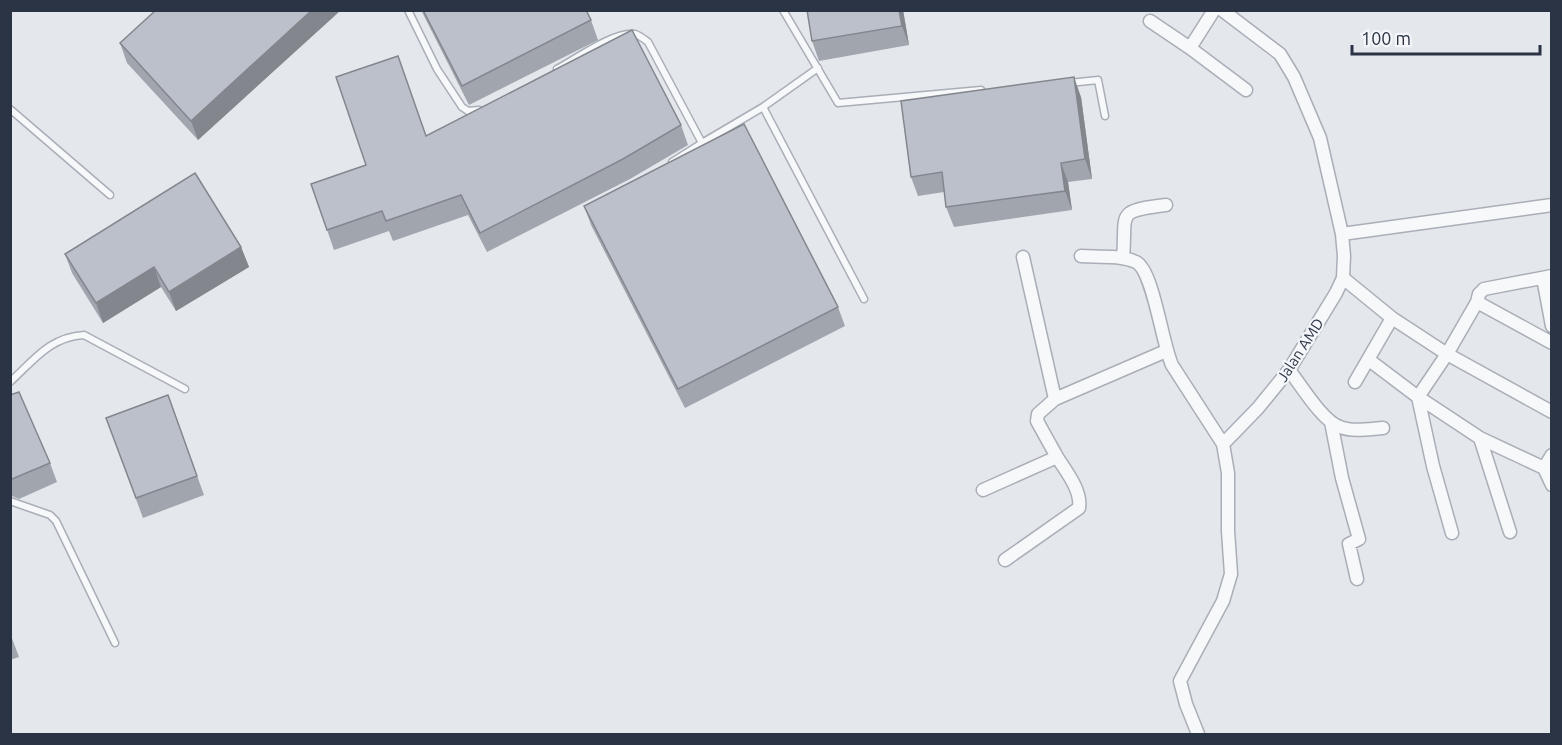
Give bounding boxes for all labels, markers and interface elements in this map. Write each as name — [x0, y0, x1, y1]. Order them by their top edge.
scale bar — [1352, 18, 1540, 56]
text: 100 m — [1361, 28, 1411, 48]
street label: Jalan AMD — [1273, 315, 1327, 385]

